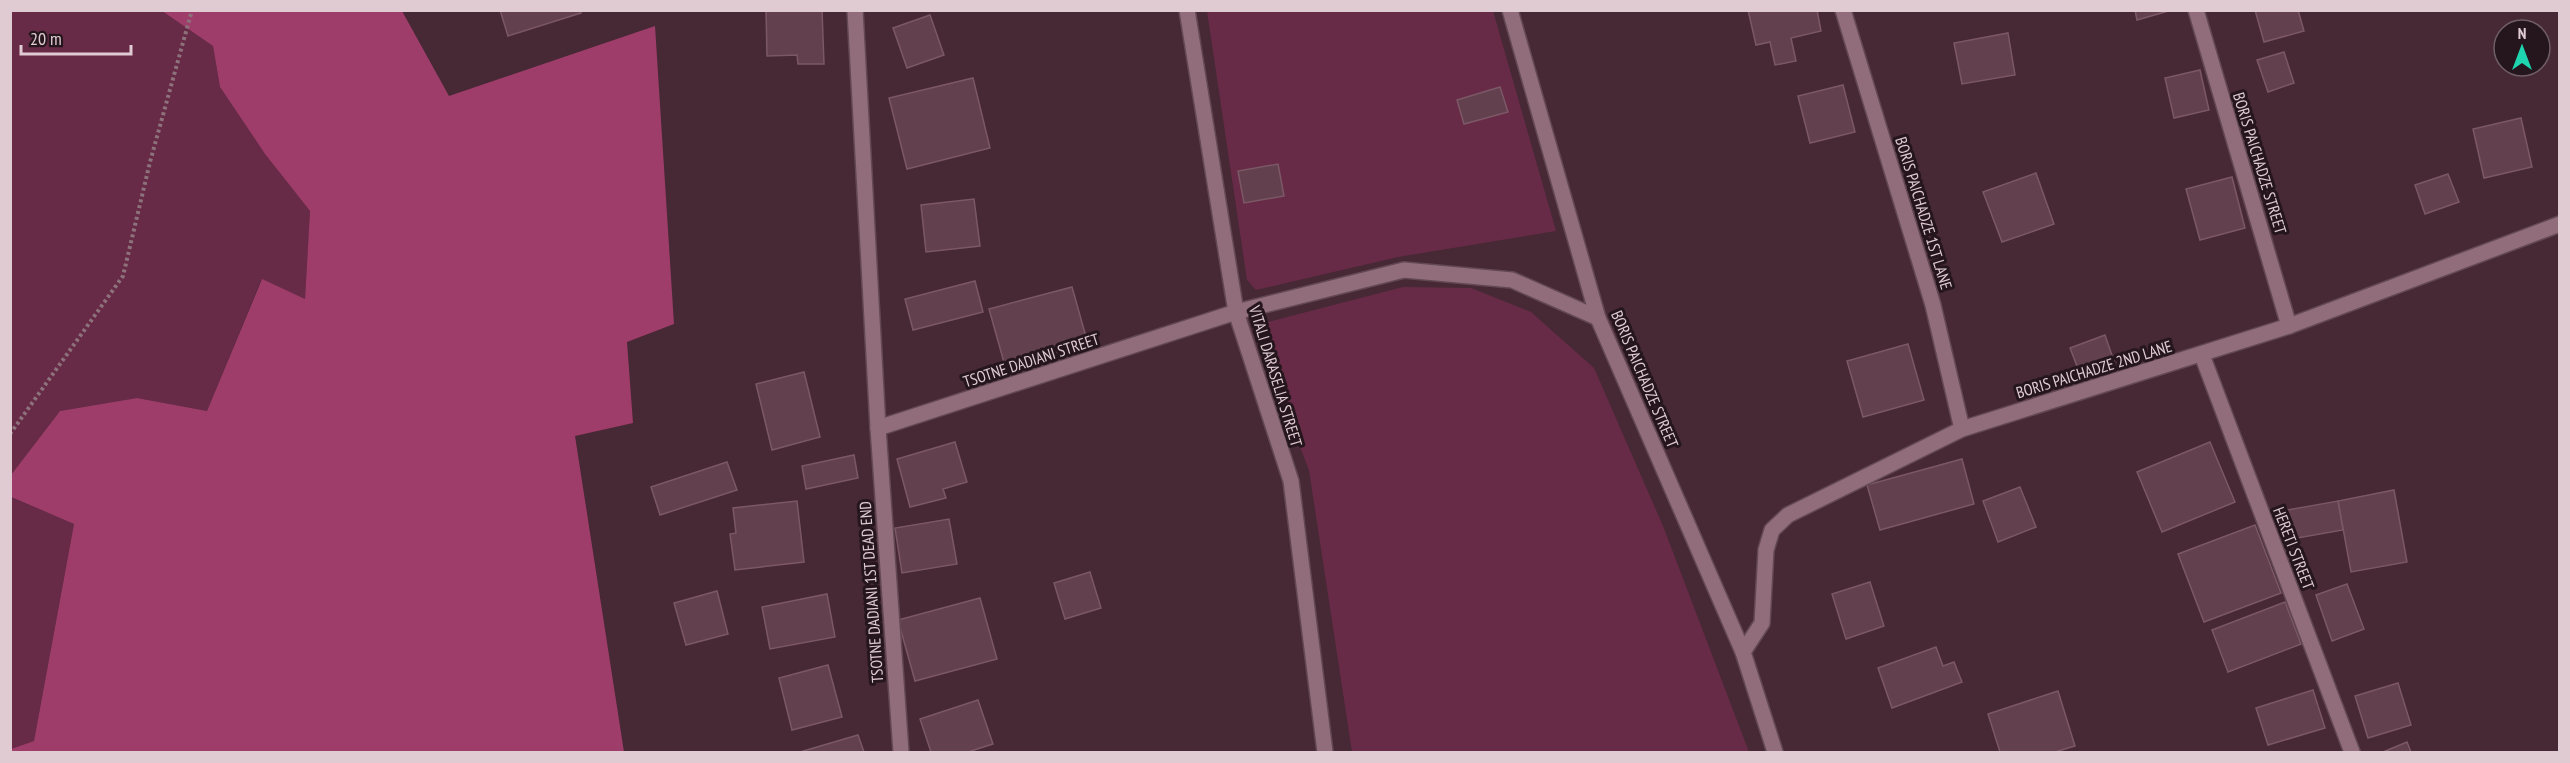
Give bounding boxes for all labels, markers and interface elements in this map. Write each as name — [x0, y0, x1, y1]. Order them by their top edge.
scale bar — [21, 18, 130, 56]
north arrow — [2492, 18, 2552, 78]
text: N — [2518, 23, 2526, 43]
text: 20 m — [30, 27, 62, 50]
street label: BORIS PAICHADZE STREET — [2229, 90, 2291, 236]
street label: BORIS PAICHADZE 1ST LANE — [1891, 134, 1957, 292]
street label: VITALI DARASELIA STREET — [1245, 302, 1307, 449]
street label: BORIS PAICHADZE STREET — [1607, 307, 1683, 451]
street label: TSOTNE DADIANI STREET — [960, 329, 1102, 391]
street label: BORIS PAICHADZE 2ND LANE — [2014, 336, 2174, 402]
street label: TSOTNE DADIANI 1ST DEAD END — [855, 501, 887, 683]
street label: HERETI STREET — [2269, 504, 2319, 592]

